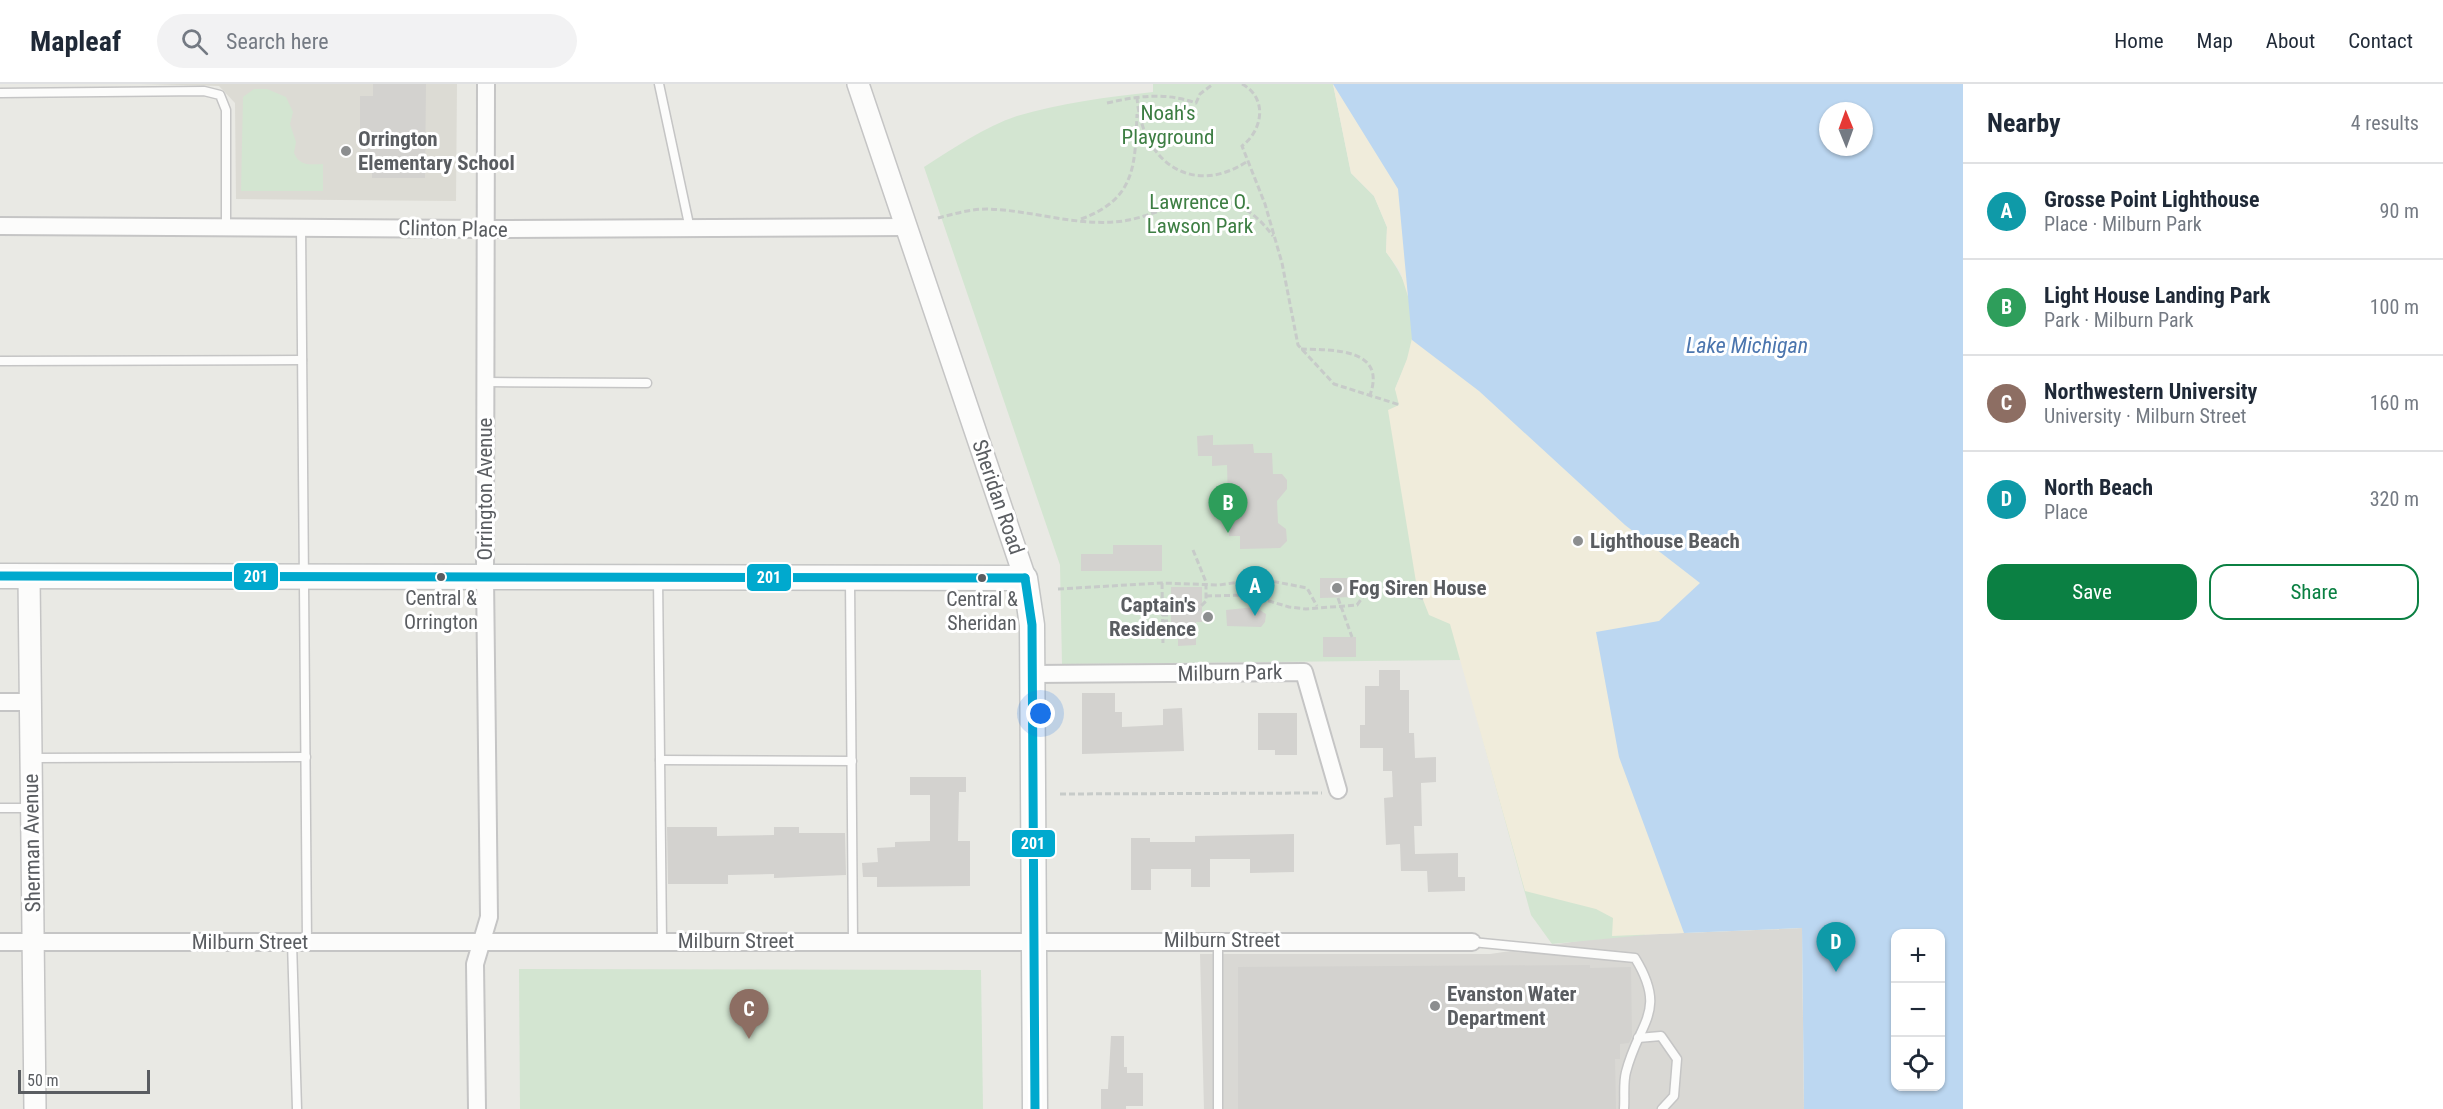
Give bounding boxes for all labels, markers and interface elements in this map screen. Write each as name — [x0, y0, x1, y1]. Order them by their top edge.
search box — [157, 14, 577, 68]
text: Mapleaf — [30, 25, 121, 58]
icon: search — [178, 25, 211, 58]
text: Search here — [226, 29, 328, 54]
text: Home — [2114, 29, 2164, 53]
text: Map — [2197, 29, 2233, 53]
text: About — [2266, 29, 2315, 53]
text: Contact — [2348, 29, 2413, 53]
park label: Noah's Playground — [1122, 101, 1214, 149]
north arrow — [1819, 102, 1873, 156]
text: Nearby — [1987, 108, 2061, 138]
text: 4 results — [2351, 111, 2419, 135]
place label: Orrington Elementary School — [358, 127, 515, 175]
marker: Orrington Elementary School — [339, 144, 353, 158]
text: Grosse Point Lighthouse — [2044, 187, 2260, 212]
park label: Lawrence O. Lawson Park — [1147, 190, 1254, 238]
text: A — [2001, 199, 2012, 223]
text: 90 m — [2380, 199, 2419, 223]
text: Place · Milburn Park — [2044, 212, 2202, 236]
street label: Clinton Place — [398, 216, 508, 242]
text: Light House Landing Park — [2044, 283, 2270, 308]
text: B — [2001, 295, 2012, 319]
text: 100 m — [2370, 295, 2419, 319]
text: Park · Milburn Park — [2044, 308, 2194, 332]
water label: Lake Michigan — [1686, 333, 1808, 358]
text: Northwestern University — [2044, 379, 2257, 404]
text: C — [2001, 391, 2012, 415]
text: 160 m — [2370, 391, 2419, 415]
text: University · Milburn Street — [2044, 404, 2246, 428]
street label: Orrington Avenue — [473, 417, 497, 560]
street label: Sheridan Road — [967, 436, 1029, 558]
text: North Beach — [2044, 475, 2153, 500]
pin: B — [1208, 484, 1248, 533]
text: D — [2001, 487, 2012, 511]
text: 320 m — [2370, 487, 2419, 511]
text: Place — [2044, 500, 2088, 524]
place label: Lighthouse Beach — [1590, 529, 1740, 553]
marker: Lighthouse Beach — [1571, 534, 1585, 548]
line badge: 201 — [233, 562, 279, 591]
line badge: 201 — [746, 563, 792, 592]
button: Save — [1987, 564, 2197, 620]
button: Share — [2209, 564, 2419, 620]
pin: A — [1236, 566, 1274, 616]
text: 201 — [244, 567, 268, 586]
text: 201 — [757, 568, 781, 587]
marker: Central & Orrington — [435, 571, 447, 583]
marker: Central & Sheridan — [976, 572, 988, 584]
place label: Fog Siren House — [1349, 576, 1487, 600]
marker: Fog Siren House — [1330, 581, 1344, 595]
place label: Central & Orrington — [404, 586, 478, 634]
place label: Central & Sheridan — [946, 587, 1018, 635]
place label: Captain's Residence — [1109, 593, 1196, 641]
marker: Captain's Residence — [1201, 610, 1215, 624]
street label: Milburn Park — [1177, 660, 1283, 686]
your location — [1026, 699, 1055, 728]
street label: Sherman Avenue — [19, 773, 45, 912]
line badge: 201 — [1011, 829, 1056, 858]
text: 201 — [1021, 834, 1045, 853]
pin: D — [1816, 922, 1856, 972]
street label: Milburn Street — [1164, 928, 1280, 952]
street label: Milburn Street — [678, 929, 794, 953]
map controls — [1891, 929, 1945, 1091]
button: + — [1891, 929, 1945, 983]
street label: Milburn Street — [192, 930, 308, 954]
place label: Evanston Water Department — [1447, 982, 1577, 1030]
button: − — [1891, 983, 1945, 1037]
pin: C — [730, 990, 768, 1039]
marker: Evanston Water Department — [1428, 999, 1442, 1013]
button: locate — [1891, 1037, 1945, 1091]
scale bar — [18, 1067, 150, 1094]
text: 50 m — [27, 1071, 59, 1090]

